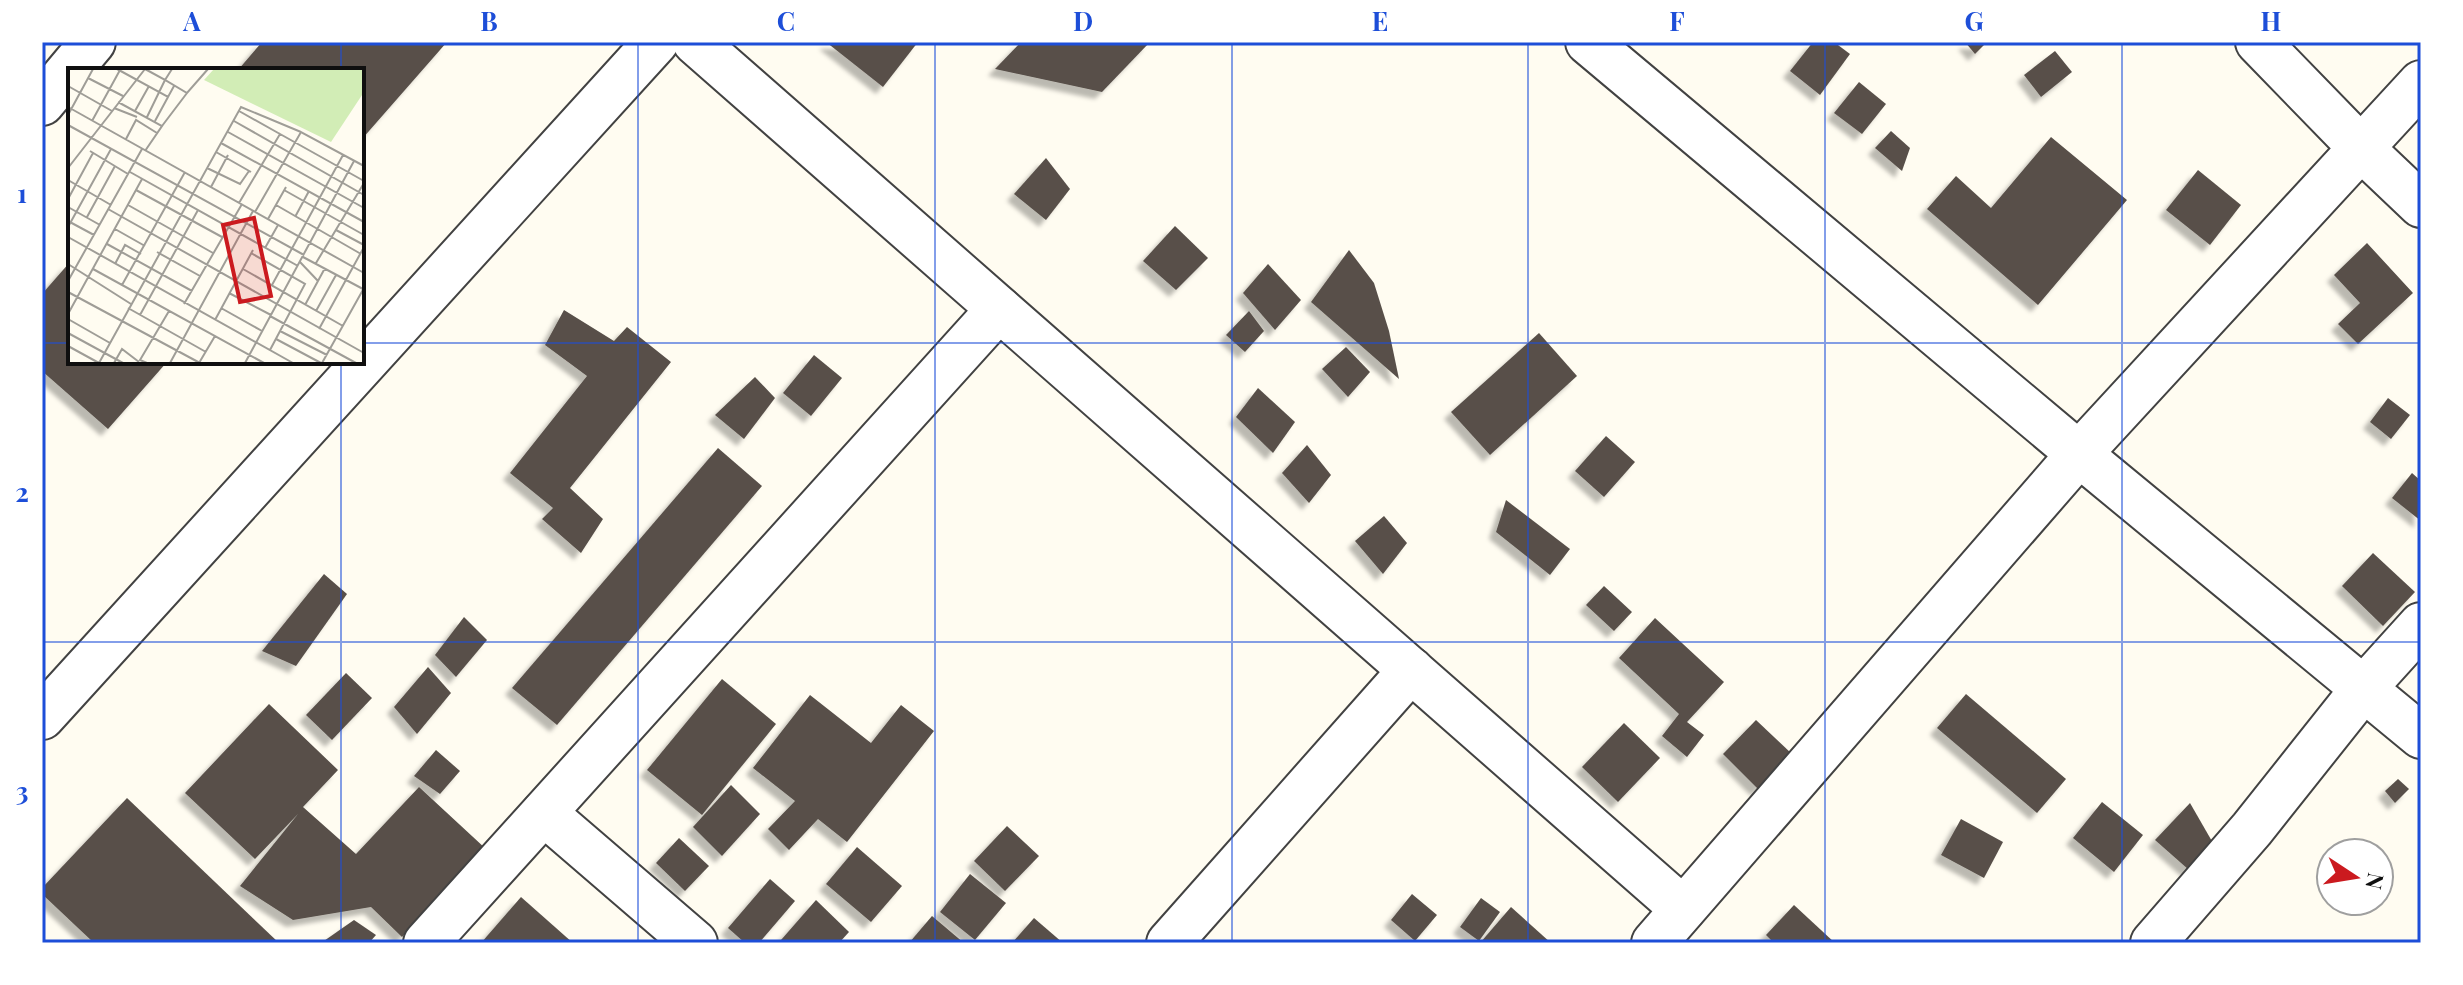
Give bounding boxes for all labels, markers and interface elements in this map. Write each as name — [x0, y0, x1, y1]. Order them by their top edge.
text: A — [182, 3, 201, 38]
text: B — [480, 3, 498, 38]
text: C — [777, 3, 795, 38]
text: D — [1073, 3, 1093, 38]
text: E — [1372, 3, 1388, 38]
text: F — [1669, 3, 1685, 38]
text: G — [1964, 3, 1984, 38]
text: H — [2261, 3, 2281, 38]
inset map — [68, 68, 364, 364]
text: 1 — [17, 175, 27, 210]
text: 2 — [15, 474, 29, 509]
text: 3 — [16, 773, 28, 808]
north arrow — [2315, 837, 2395, 917]
text: N — [2359, 870, 2392, 892]

